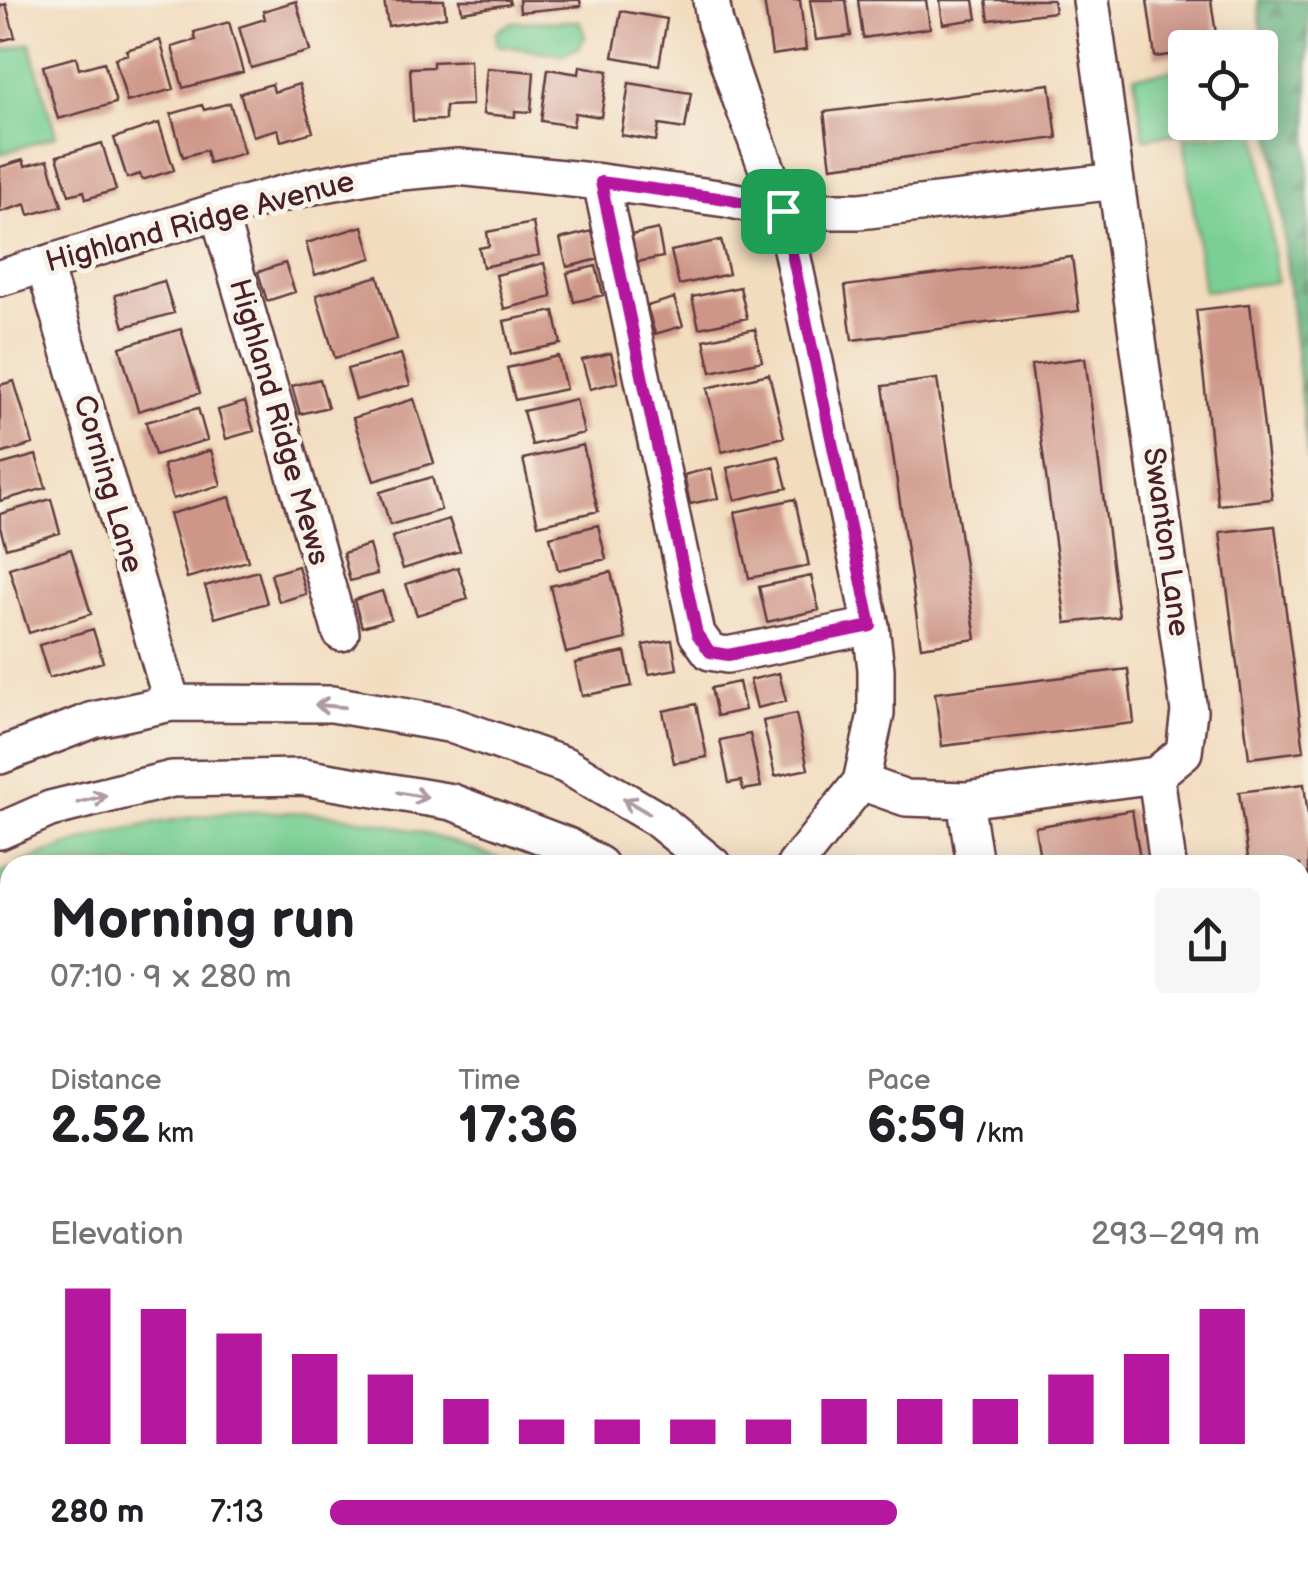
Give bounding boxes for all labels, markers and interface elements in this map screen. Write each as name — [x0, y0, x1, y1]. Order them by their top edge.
map controls — [1168, 30, 1278, 140]
button: locate — [1168, 30, 1278, 140]
street label: Highland Ridge Avenue — [42, 163, 358, 281]
pin — [741, 169, 826, 254]
icon: arrive — [756, 184, 811, 239]
street label: Highland Ridge Mews — [221, 275, 337, 569]
street label: Corning Lane — [65, 391, 151, 577]
street label: Swanton Lane — [1135, 445, 1197, 639]
one-way arrow — [315, 696, 347, 715]
one-way arrow — [396, 786, 428, 805]
one-way arrow — [75, 789, 107, 807]
one-way arrow — [621, 796, 651, 816]
text: Morning run — [50, 887, 355, 954]
button: share — [1155, 888, 1260, 993]
text: 07:10 · 9 × 280 m — [50, 958, 292, 997]
text: Distance — [50, 1064, 162, 1097]
text: Time — [458, 1064, 520, 1097]
text: Pace — [867, 1064, 931, 1097]
text: 2.52 — [50, 1097, 150, 1157]
text: 17:36 — [458, 1097, 578, 1157]
text: 6:59 — [867, 1097, 967, 1157]
text: km — [150, 1117, 194, 1150]
text: /km — [967, 1117, 1024, 1150]
text: Elevation — [50, 1215, 183, 1254]
text: 293–299 m — [1091, 1215, 1260, 1254]
text: 280 m — [50, 1493, 144, 1532]
text: 7:13 — [210, 1493, 264, 1532]

